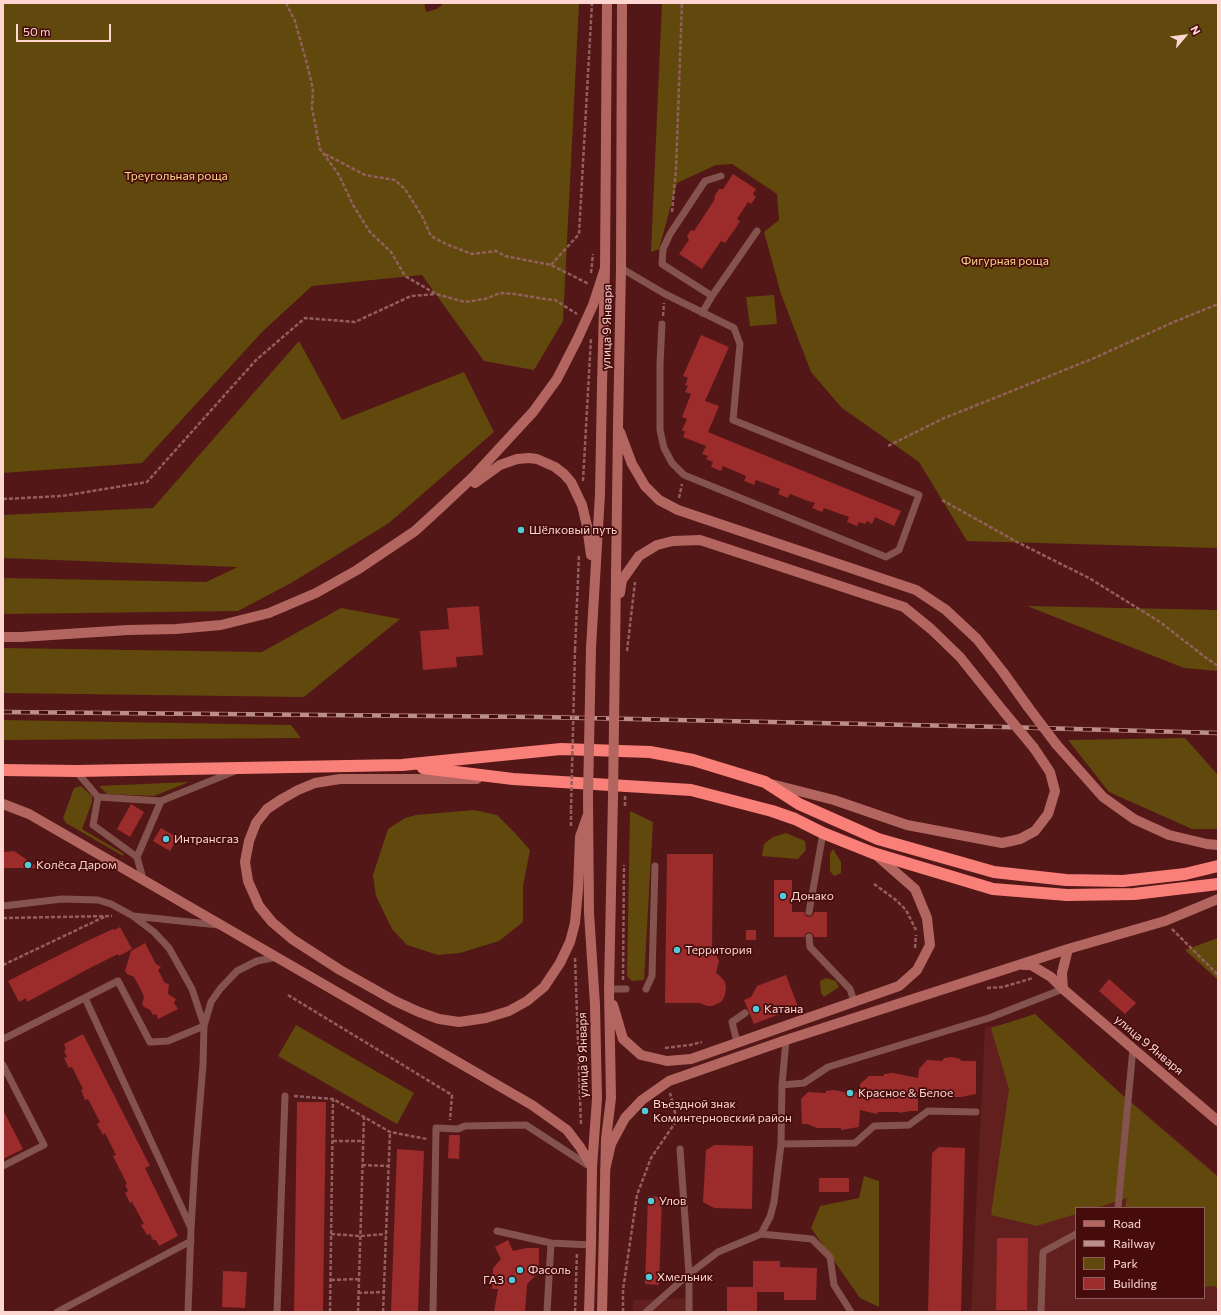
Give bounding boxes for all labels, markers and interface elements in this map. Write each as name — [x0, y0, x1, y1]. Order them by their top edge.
scale bar — [18, 16, 113, 42]
north arrow — [1165, 16, 1205, 56]
text: N — [1188, 23, 1204, 37]
text: 50 m — [23, 24, 51, 38]
park label: Треугольная роща — [124, 169, 228, 183]
park label: Фигурная роща — [961, 254, 1049, 268]
street label: улица 9 Января — [599, 284, 615, 370]
place label: Шёлковый путь — [529, 523, 617, 537]
marker: Шёлковый путь — [516, 525, 526, 535]
place label: Интрансгаз — [174, 832, 239, 846]
marker: Интрансгаз — [161, 834, 171, 844]
place label: Колёса Даром — [36, 858, 117, 872]
marker: Колёса Даром — [23, 860, 33, 870]
place label: Донако — [791, 889, 834, 903]
marker: Донако — [778, 891, 788, 901]
place label: Территория — [685, 943, 752, 957]
marker: Территория — [672, 945, 682, 955]
place label: Катана — [764, 1002, 803, 1016]
marker: Катана — [751, 1004, 761, 1014]
street label: улица 9 Января — [575, 1012, 591, 1098]
street label: улица 9 Января — [1112, 1012, 1186, 1078]
place label: Красное & Белое — [858, 1086, 953, 1100]
marker: Красное & Белое — [845, 1088, 855, 1098]
place label: Въездной знак Коминтерновский район — [653, 1097, 792, 1125]
marker: Въездной знак Коминтерновский район — [640, 1106, 650, 1116]
place label: Улов — [659, 1194, 686, 1208]
marker: Улов — [646, 1196, 656, 1206]
legend — [1075, 1207, 1205, 1299]
text: Road — [1113, 1216, 1141, 1230]
text: Railway — [1113, 1236, 1155, 1250]
text: Park — [1113, 1256, 1138, 1270]
place label: Фасоль — [528, 1263, 571, 1277]
marker: Фасоль — [515, 1265, 525, 1275]
place label: Хмельник — [657, 1270, 713, 1284]
marker: Хмельник — [644, 1272, 654, 1282]
place label: ГАЗ — [483, 1273, 504, 1287]
marker: ГАЗ — [507, 1275, 517, 1285]
text: Building — [1113, 1276, 1157, 1290]

